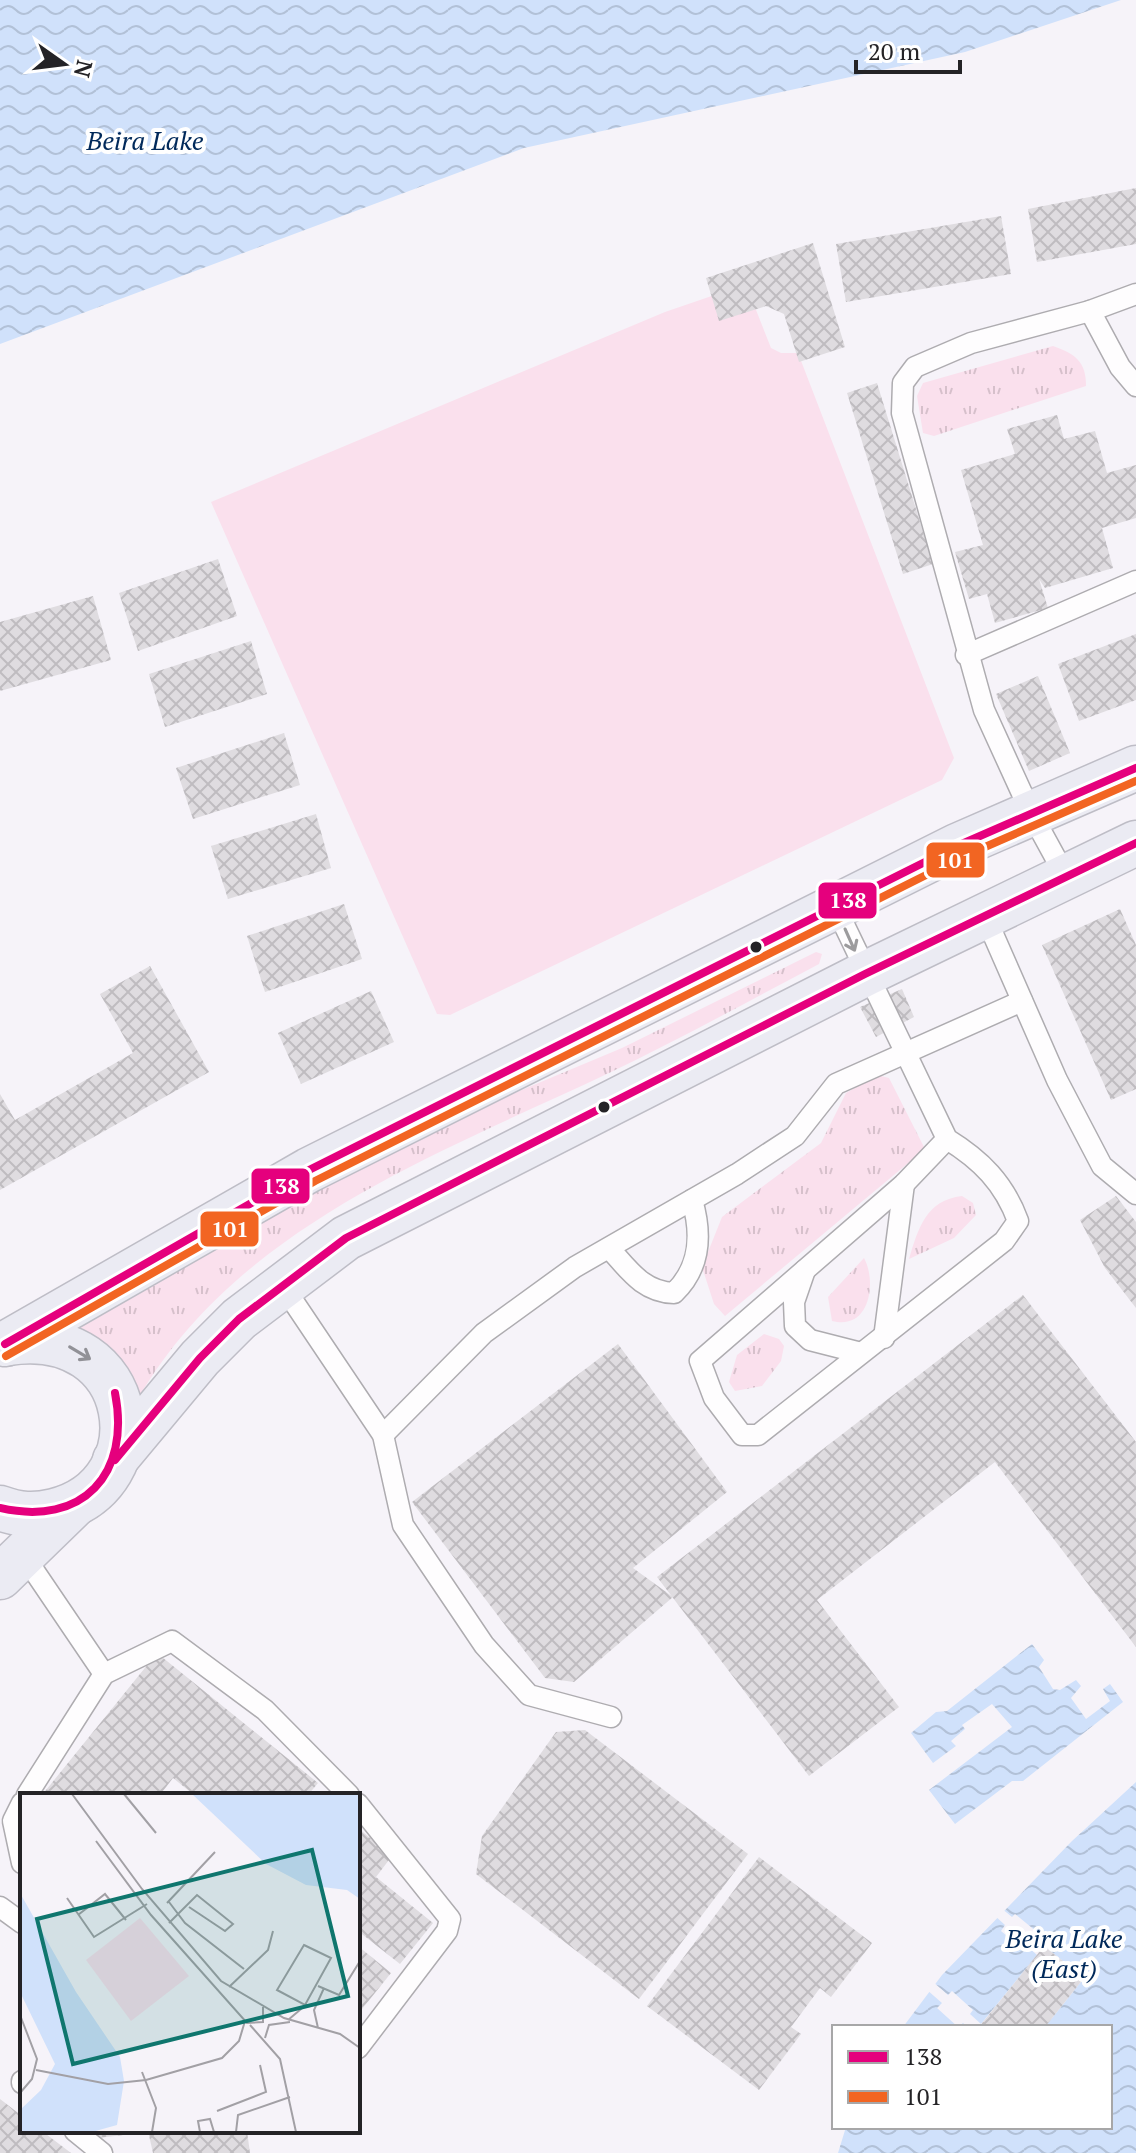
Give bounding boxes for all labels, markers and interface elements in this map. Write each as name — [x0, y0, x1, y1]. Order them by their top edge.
north arrow — [24, 24, 104, 104]
scale bar — [856, 24, 960, 74]
text: 20 m — [868, 35, 920, 67]
text: N — [68, 57, 100, 81]
water label: Beira Lake — [86, 123, 204, 157]
line badge: 101 — [925, 841, 986, 879]
text: 101 — [936, 845, 974, 874]
line badge: 138 — [817, 881, 878, 920]
text: 138 — [829, 885, 867, 914]
one-way arrow — [844, 927, 859, 951]
unlabelled marker — [748, 939, 764, 955]
unlabelled marker — [596, 1099, 612, 1115]
line badge: 138 — [250, 1167, 311, 1205]
text: 138 — [262, 1171, 300, 1200]
line badge: 101 — [199, 1210, 260, 1248]
text: 101 — [211, 1214, 249, 1243]
one-way arrow — [68, 1345, 91, 1361]
inset map — [20, 1793, 360, 2133]
water label: Beira Lake (East) — [1005, 1921, 1123, 1985]
legend — [832, 2025, 1112, 2129]
text: 138 — [904, 2040, 942, 2072]
text: 101 — [904, 2080, 942, 2112]

